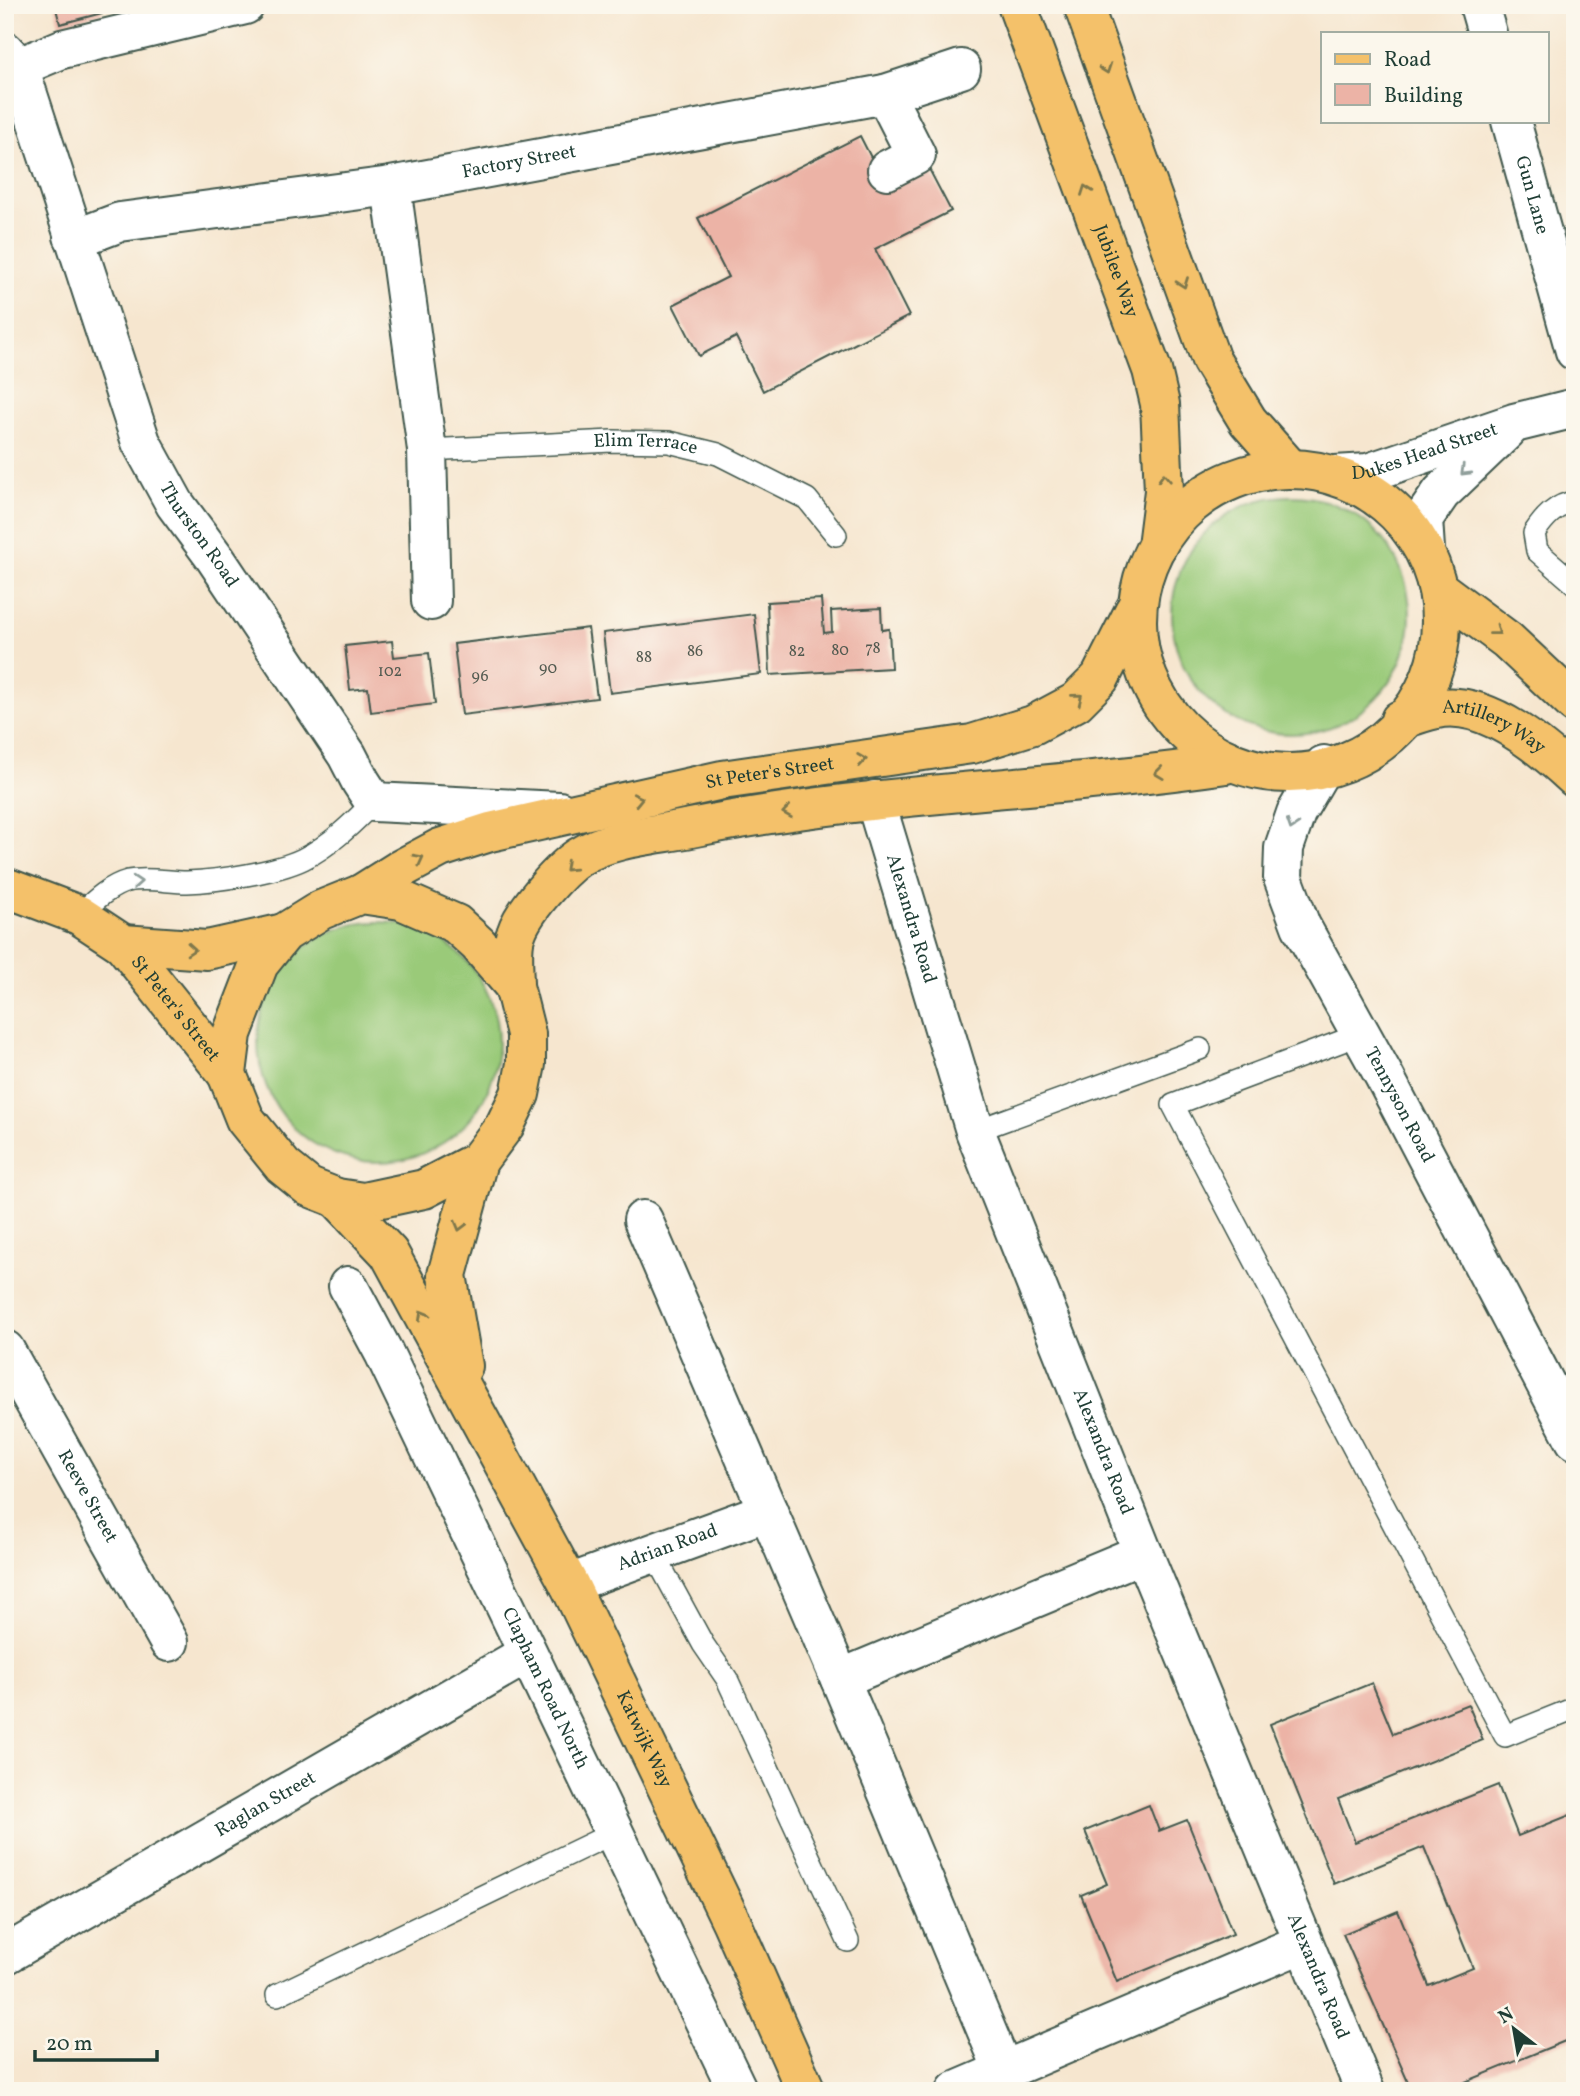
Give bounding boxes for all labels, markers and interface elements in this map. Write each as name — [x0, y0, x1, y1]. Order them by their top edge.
legend — [1321, 32, 1548, 122]
text: Road — [1384, 46, 1431, 75]
one-way arrow — [1098, 63, 1112, 75]
text: Building — [1384, 82, 1463, 111]
street label: Factory Street — [460, 139, 579, 185]
street label: Gun Lane — [1508, 153, 1555, 237]
one-way arrow — [1080, 185, 1094, 197]
street label: Jubilee Way — [1087, 221, 1145, 321]
one-way arrow — [1175, 277, 1189, 289]
street label: Dukes Head Street — [1351, 416, 1502, 487]
street label: Elim Terrace — [593, 428, 700, 462]
one-way arrow — [1460, 462, 1473, 475]
one-way arrow — [1156, 473, 1171, 484]
street label: Thurston Road — [152, 477, 244, 593]
one-way arrow — [1488, 623, 1501, 636]
house number: 78 — [865, 638, 881, 660]
house number: 80 — [831, 640, 849, 662]
house number: 86 — [687, 641, 703, 663]
house number: 82 — [789, 641, 805, 663]
house number: 88 — [636, 647, 652, 669]
house number: 90 — [539, 658, 557, 680]
house number: 102 — [378, 661, 402, 683]
house number: 96 — [471, 666, 489, 688]
one-way arrow — [1070, 694, 1083, 707]
street label: Artillery Way — [1442, 694, 1551, 760]
street label: St Peter's Street — [703, 751, 836, 796]
one-way arrow — [856, 753, 868, 768]
one-way arrow — [1153, 766, 1165, 781]
one-way arrow — [632, 793, 644, 808]
one-way arrow — [781, 805, 792, 820]
one-way arrow — [1286, 819, 1300, 831]
street label: Alexandra Road — [879, 851, 943, 986]
one-way arrow — [412, 854, 425, 867]
one-way arrow — [564, 859, 577, 872]
one-way arrow — [132, 875, 143, 890]
one-way arrow — [186, 941, 197, 956]
street label: St Peter's Street — [124, 950, 226, 1068]
street label: Tennyson Road — [1358, 1043, 1440, 1167]
one-way arrow — [454, 1220, 469, 1232]
one-way arrow — [418, 1309, 431, 1322]
street label: Alexandra Road — [1066, 1385, 1139, 1519]
street label: Reeve Street — [51, 1445, 124, 1548]
street label: Adrian Road — [614, 1518, 721, 1578]
street label: Clapham Road North — [495, 1603, 595, 1774]
street label: Katwijk Way — [609, 1687, 678, 1792]
street label: Raglan Street — [211, 1765, 321, 1844]
street label: Alexandra Road — [1280, 1910, 1355, 2043]
north arrow — [1478, 1994, 1548, 2064]
text: N — [1494, 2001, 1519, 2031]
scale bar — [35, 2019, 158, 2063]
text: 20 m — [46, 2030, 92, 2059]

